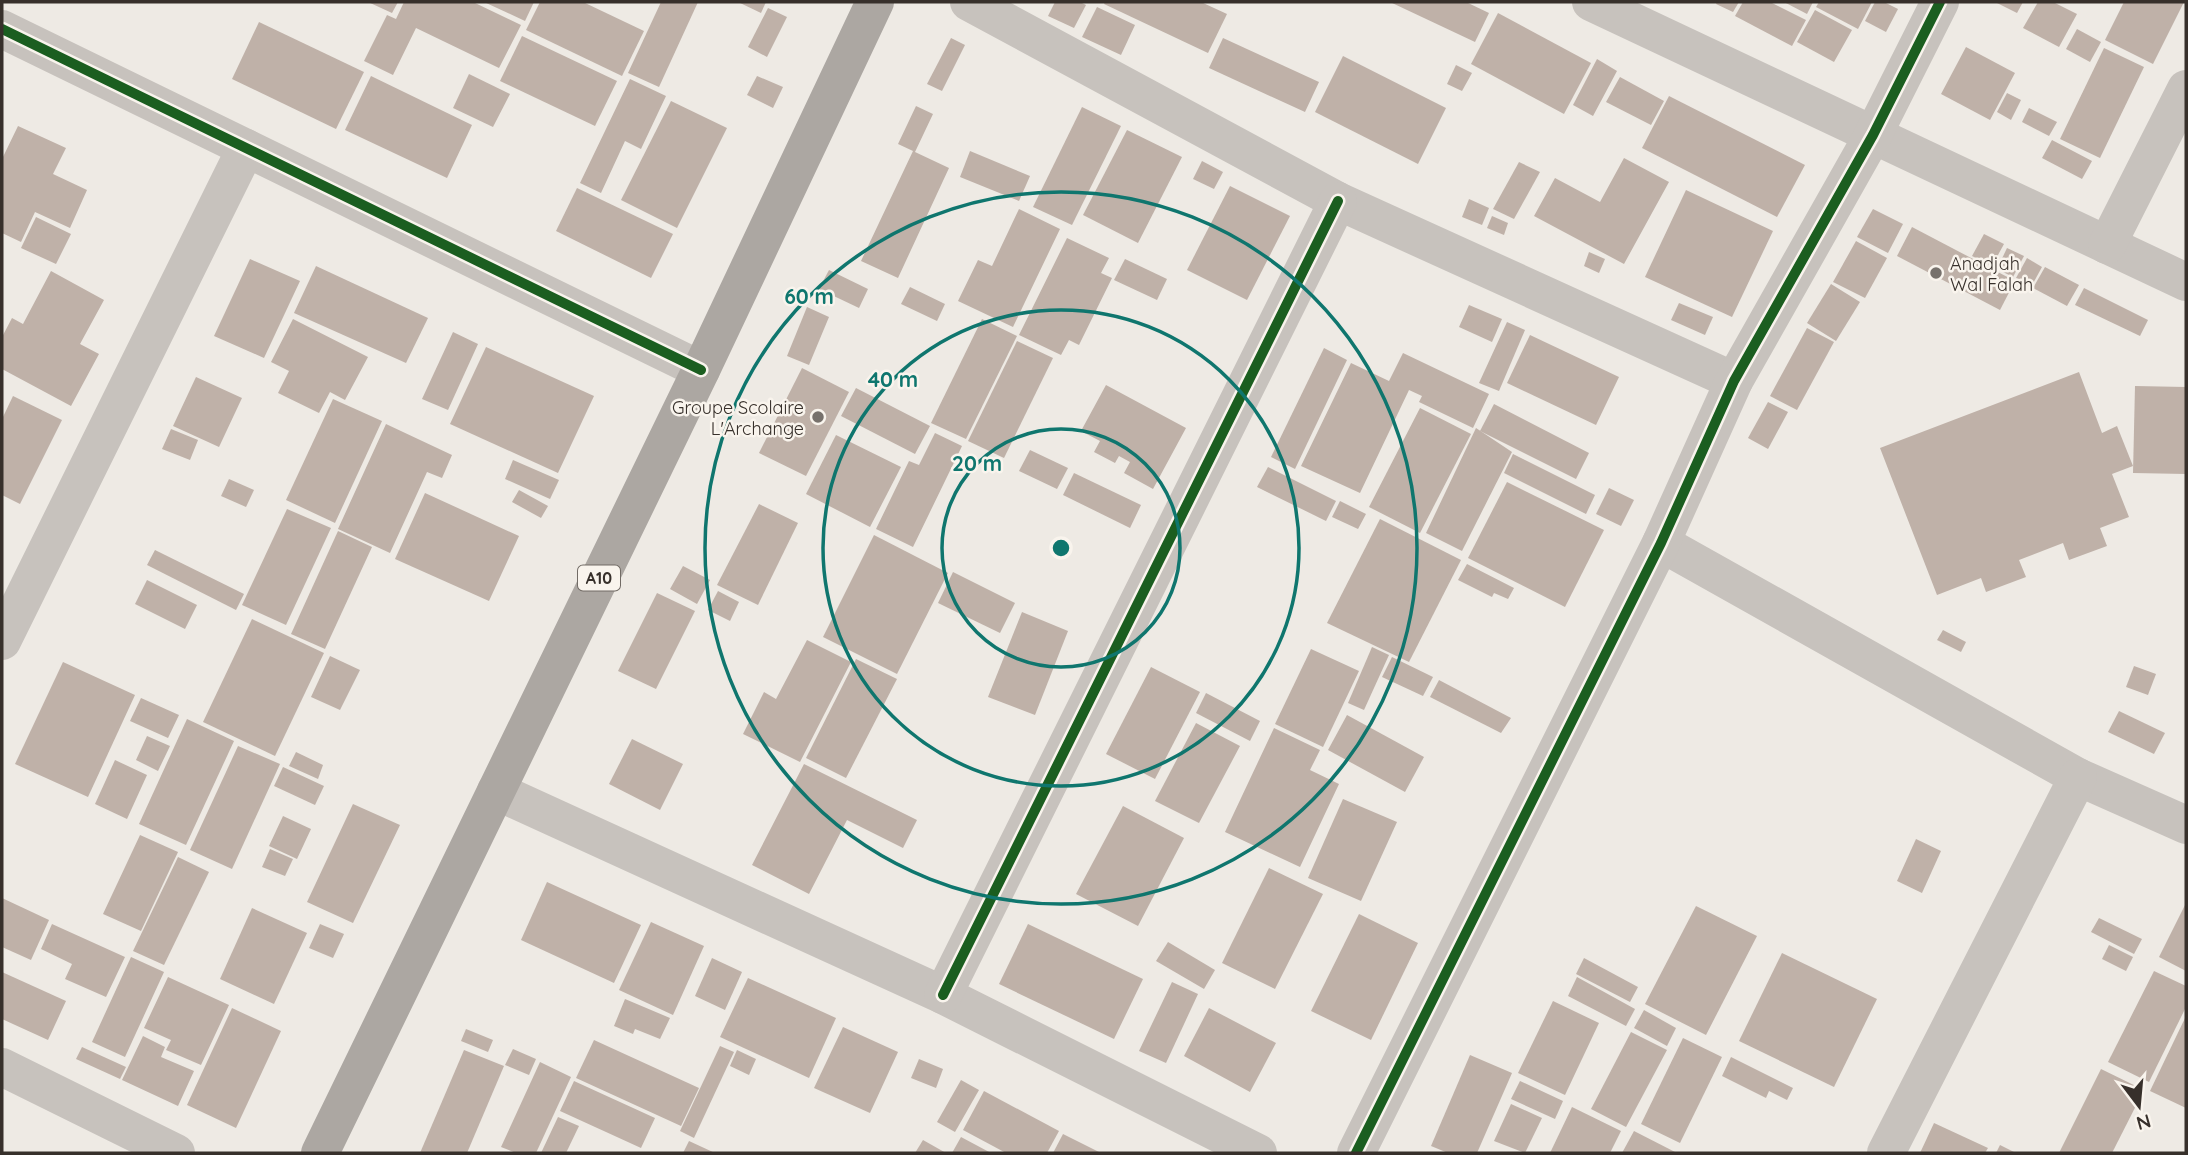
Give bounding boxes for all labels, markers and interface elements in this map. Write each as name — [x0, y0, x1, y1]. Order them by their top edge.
place label: Anadjah Wal Falah — [1950, 252, 2033, 296]
marker: Anadjah Wal Falah — [1928, 265, 1944, 281]
text: 60 m — [784, 283, 834, 309]
text: 40 m — [868, 366, 918, 392]
place label: Groupe Scolaire L'Archange — [672, 396, 804, 440]
marker: Groupe Scolaire L'Archange — [810, 409, 826, 425]
text: 20 m — [952, 450, 1002, 476]
centre of rings — [1049, 536, 1073, 560]
road number: A10 — [578, 566, 620, 590]
north arrow — [2104, 1071, 2174, 1141]
text: N — [2134, 1109, 2154, 1136]

